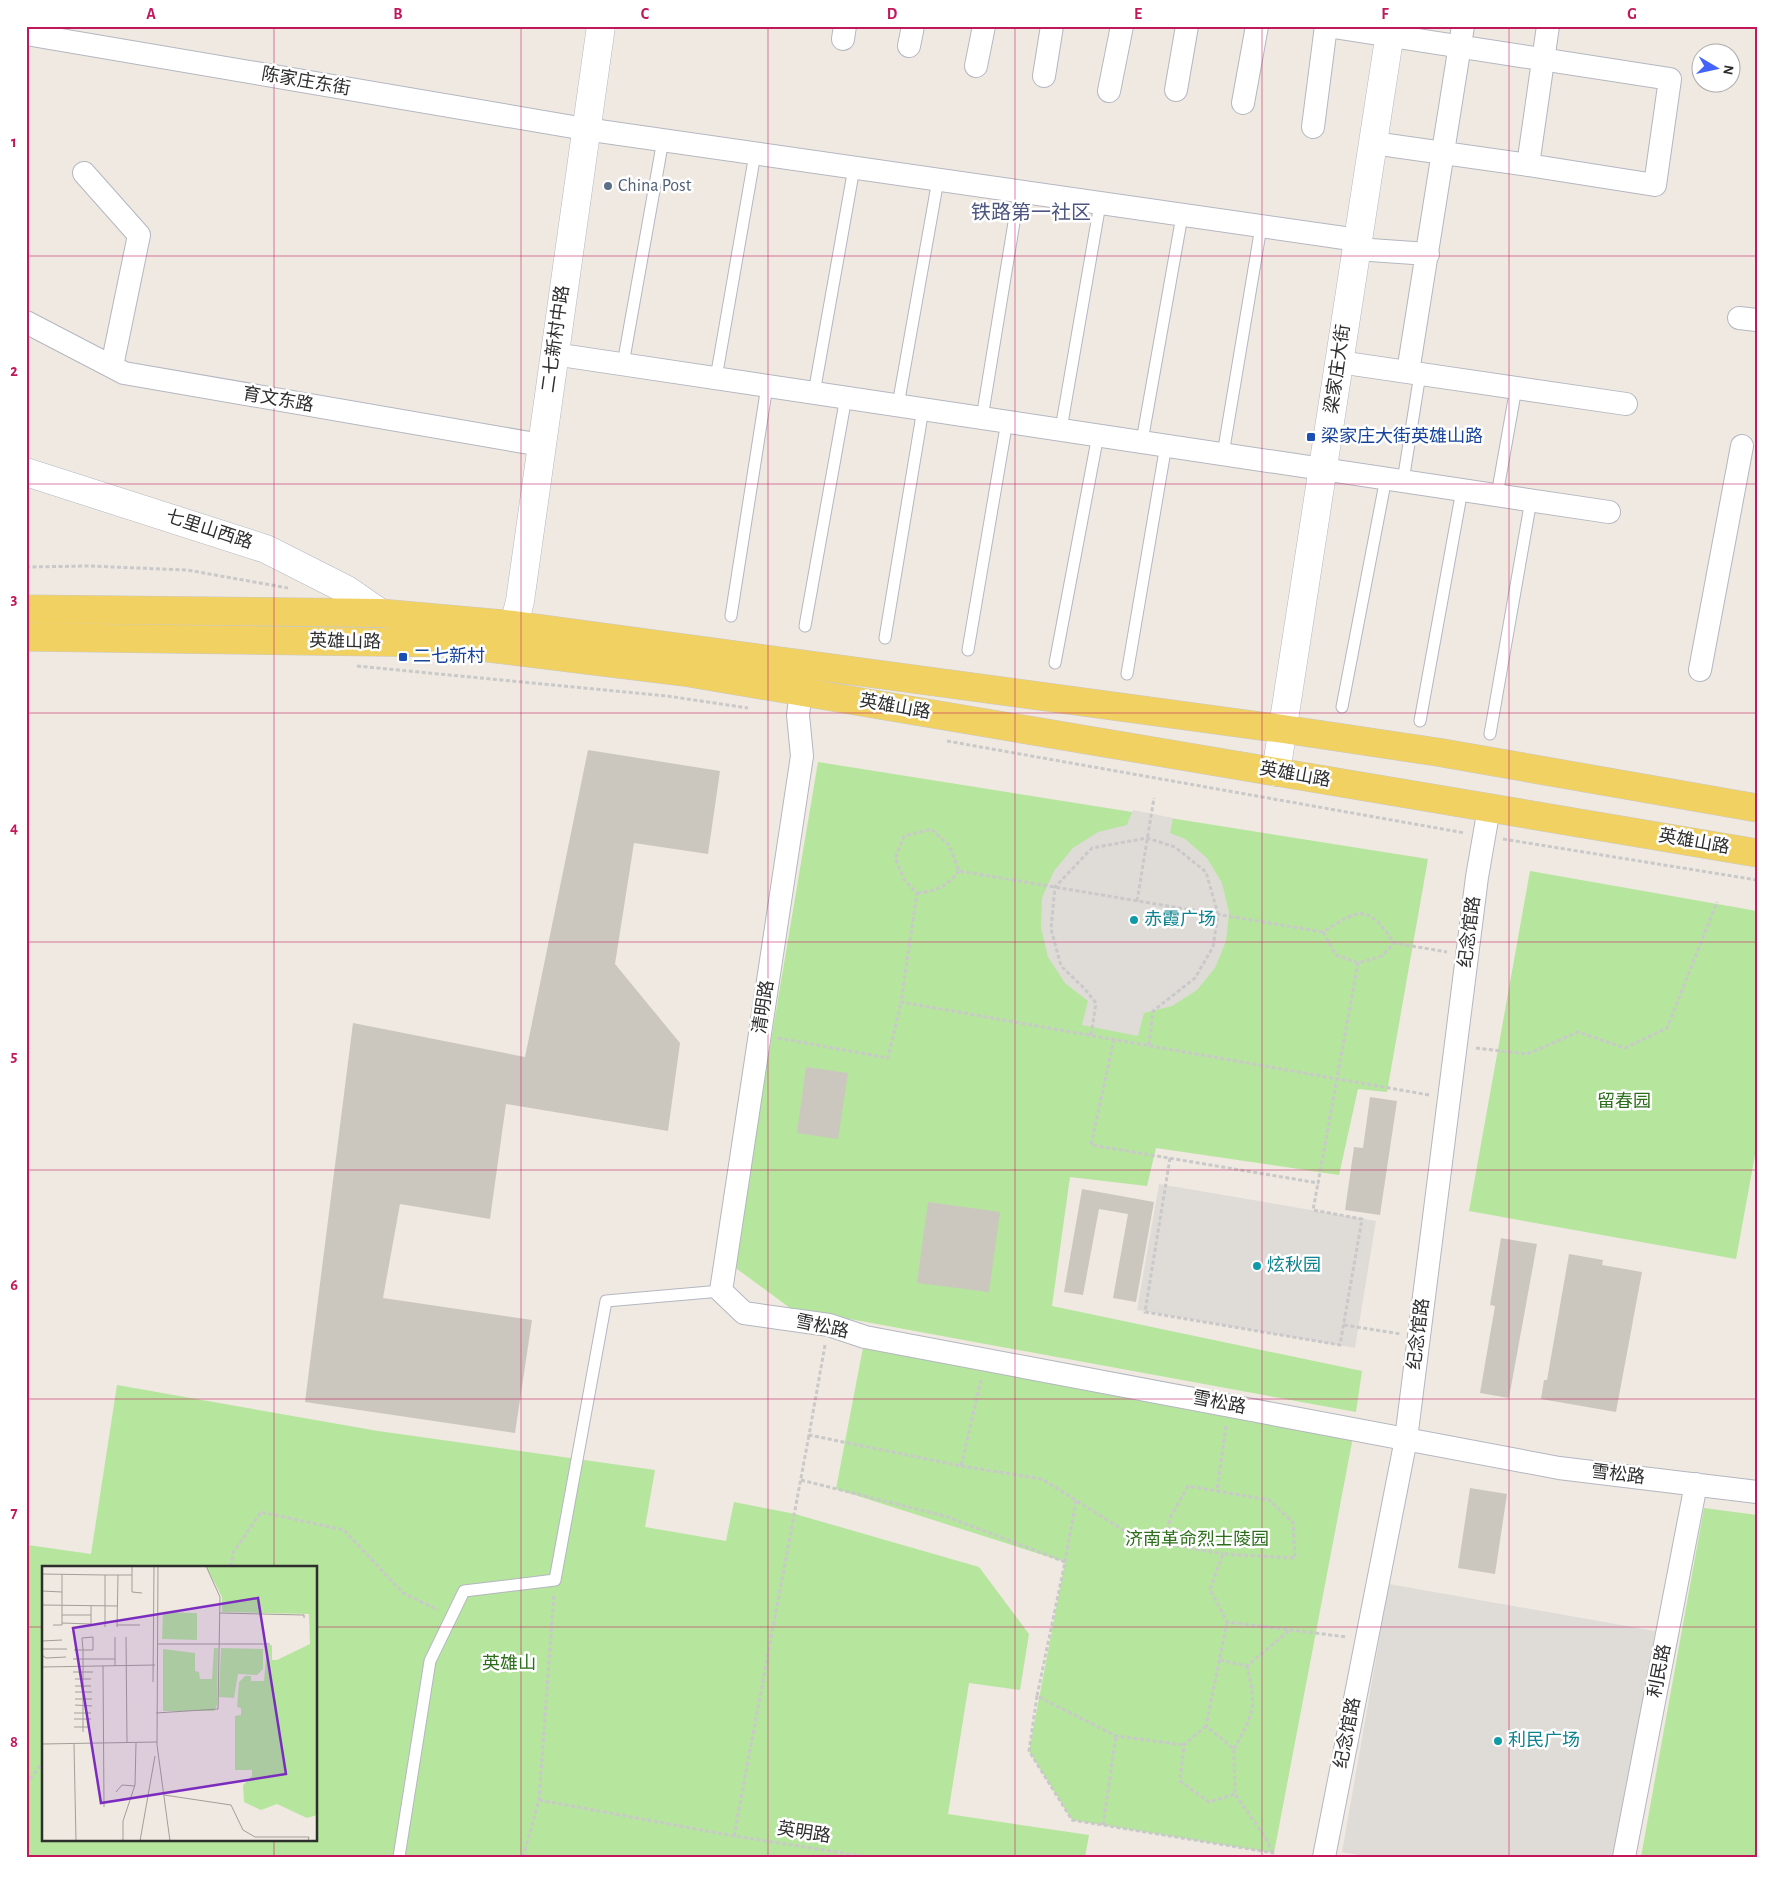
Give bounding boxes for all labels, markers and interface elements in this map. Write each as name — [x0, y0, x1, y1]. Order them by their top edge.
text: A — [146, 6, 156, 22]
text: B — [393, 6, 403, 22]
text: C — [641, 6, 650, 22]
text: D — [887, 6, 898, 22]
text: E — [1134, 6, 1142, 22]
text: F — [1381, 6, 1389, 22]
text: G — [1627, 6, 1637, 22]
north arrow — [1690, 42, 1740, 92]
street label: 陈家庄东街 — [260, 63, 352, 99]
text: N — [1720, 64, 1736, 76]
text: 1 — [11, 134, 17, 150]
place label: China Post — [618, 177, 692, 195]
marker: China Post — [602, 180, 614, 192]
district label: 铁路第一社区 — [971, 202, 1091, 223]
street label: 二七新村中路 — [538, 284, 572, 394]
street label: 梁家庄大街 — [1321, 323, 1353, 415]
text: 2 — [10, 363, 18, 379]
street label: 育文东路 — [241, 383, 315, 415]
place label: 梁家庄大街英雄山路 — [1321, 426, 1483, 446]
marker: 梁家庄大街英雄山路 — [1305, 431, 1317, 443]
street label: 七里山西路 — [163, 506, 255, 552]
text: 3 — [11, 591, 18, 607]
street label: 英雄山路 — [309, 630, 381, 652]
place label: 二七新村 — [413, 646, 485, 666]
marker: 二七新村 — [397, 651, 409, 663]
street label: 英雄山路 — [858, 690, 932, 722]
street label: 英雄山路 — [1258, 758, 1332, 790]
text: 4 — [10, 820, 18, 836]
street label: 英雄山路 — [1657, 825, 1731, 857]
street label: 纪念馆路 — [1455, 895, 1483, 969]
place label: 赤霞广场 — [1144, 909, 1216, 929]
marker: 赤霞广场 — [1128, 914, 1140, 926]
street label: 清明路 — [749, 979, 777, 1035]
text: 5 — [11, 1048, 18, 1064]
park label: 留春园 — [1597, 1091, 1651, 1111]
place label: 炫秋园 — [1267, 1255, 1321, 1275]
marker: 炫秋园 — [1251, 1260, 1263, 1272]
text: 6 — [10, 1277, 18, 1293]
street label: 纪念馆路 — [1404, 1297, 1432, 1371]
street label: 雪松路 — [794, 1311, 851, 1341]
street label: 雪松路 — [1191, 1387, 1248, 1417]
street label: 雪松路 — [1590, 1461, 1646, 1487]
text: 7 — [11, 1505, 18, 1521]
park label: 济南革命烈士陵园 — [1125, 1529, 1269, 1549]
inset map — [42, 1566, 318, 1840]
street label: 利民路 — [1644, 1642, 1674, 1699]
park label: 英雄山 — [482, 1653, 536, 1673]
street label: 纪念馆路 — [1330, 1696, 1364, 1770]
place label: 利民广场 — [1508, 1730, 1580, 1750]
text: 8 — [10, 1734, 18, 1750]
marker: 利民广场 — [1492, 1735, 1504, 1747]
street label: 英明路 — [776, 1818, 832, 1846]

